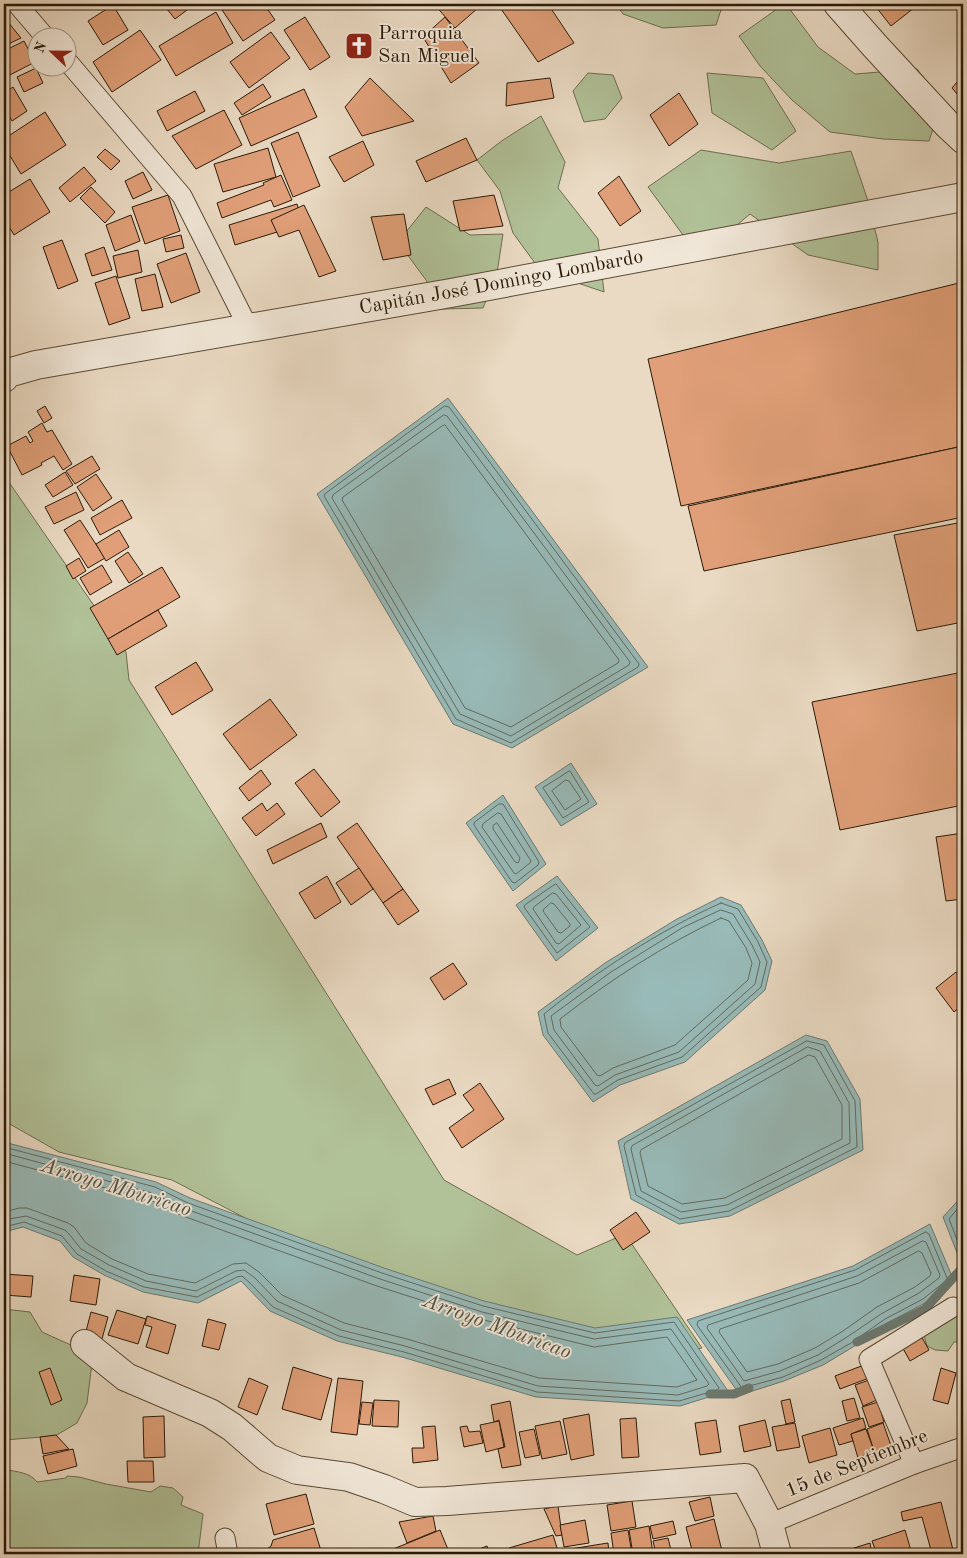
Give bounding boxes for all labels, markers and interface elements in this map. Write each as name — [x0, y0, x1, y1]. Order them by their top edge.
place label: Parroquia San Miguel — [378, 24, 475, 67]
north arrow — [28, 28, 78, 78]
church icon: Parroquia San Miguel — [344, 31, 374, 61]
text: N — [32, 40, 49, 55]
street label: Capitán José Domingo Lombardo — [358, 247, 645, 319]
water label: Arroyo Mburicao — [37, 1155, 194, 1221]
water label: Arroyo Mburicao — [419, 1290, 574, 1364]
street label: 15 de Septiembre — [783, 1426, 931, 1502]

